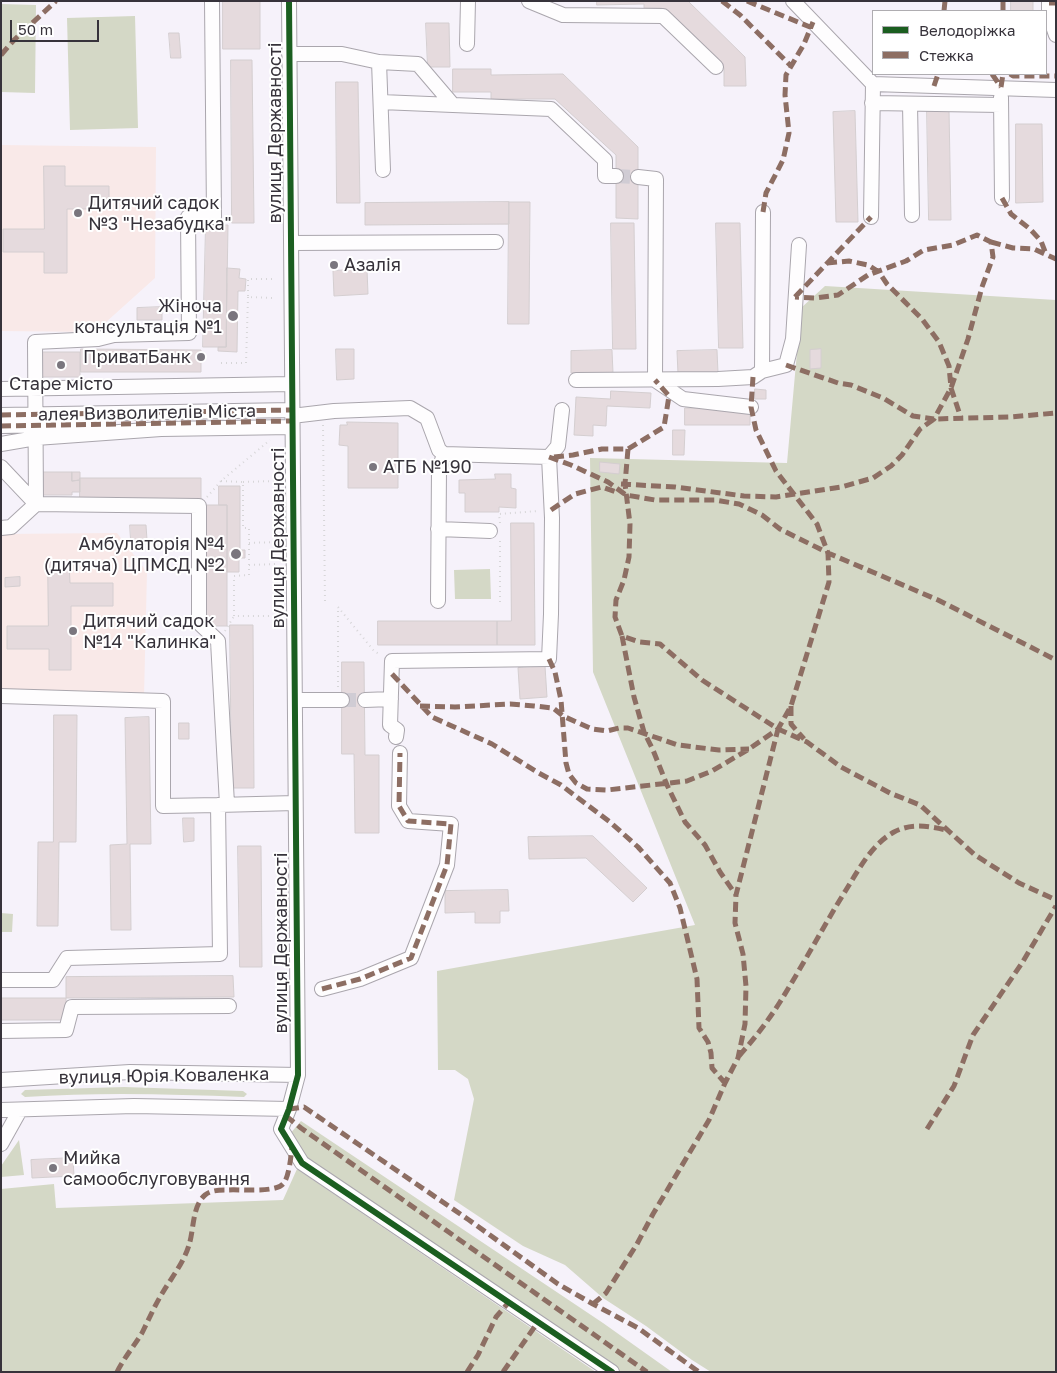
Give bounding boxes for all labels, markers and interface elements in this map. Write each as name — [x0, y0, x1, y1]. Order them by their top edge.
scale bar — [12, 10, 101, 42]
legend — [872, 10, 1047, 75]
text: 50 m — [18, 20, 53, 38]
text: Велодоріжка — [919, 21, 1016, 39]
street label: вулиця Державності — [264, 42, 286, 224]
text: Стежка — [919, 46, 974, 64]
place label: Дитячий садок №3 "Незабудка" — [88, 192, 231, 234]
marker: Дитячий садок №3 "Незабудка" — [72, 207, 84, 219]
place label: Азалія — [344, 254, 401, 276]
marker: Азалія — [328, 259, 340, 271]
place label: Жіноча консультація №1 — [74, 295, 222, 338]
marker: Жіноча консультація №1 — [226, 309, 240, 323]
place label: ПриватБанк — [83, 346, 191, 368]
marker: ПриватБанк — [195, 351, 207, 363]
marker: Старе місто — [55, 359, 67, 371]
place label: Старе місто — [9, 373, 113, 395]
street label: алея Визволителів Міста — [38, 400, 256, 426]
street label: вулиця Державності — [267, 447, 289, 629]
place label: АТБ №190 — [383, 456, 472, 478]
marker: АТБ №190 — [367, 461, 379, 473]
place label: Амбулаторія №4 (дитяча) ЦПМСД №2 — [44, 533, 225, 576]
marker: Амбулаторія №4 (дитяча) ЦПМСД №2 — [229, 547, 243, 561]
place label: Дитячий садок №14 "Калинка" — [83, 610, 216, 652]
marker: Дитячий садок №14 "Калинка" — [67, 625, 79, 637]
street label: вулиця Державності — [270, 852, 292, 1034]
street label: вулиця Юрія Коваленка — [59, 1063, 269, 1089]
place label: Мийка самообслуговування — [63, 1147, 250, 1190]
marker: Мийка самообслуговування — [47, 1162, 59, 1174]

